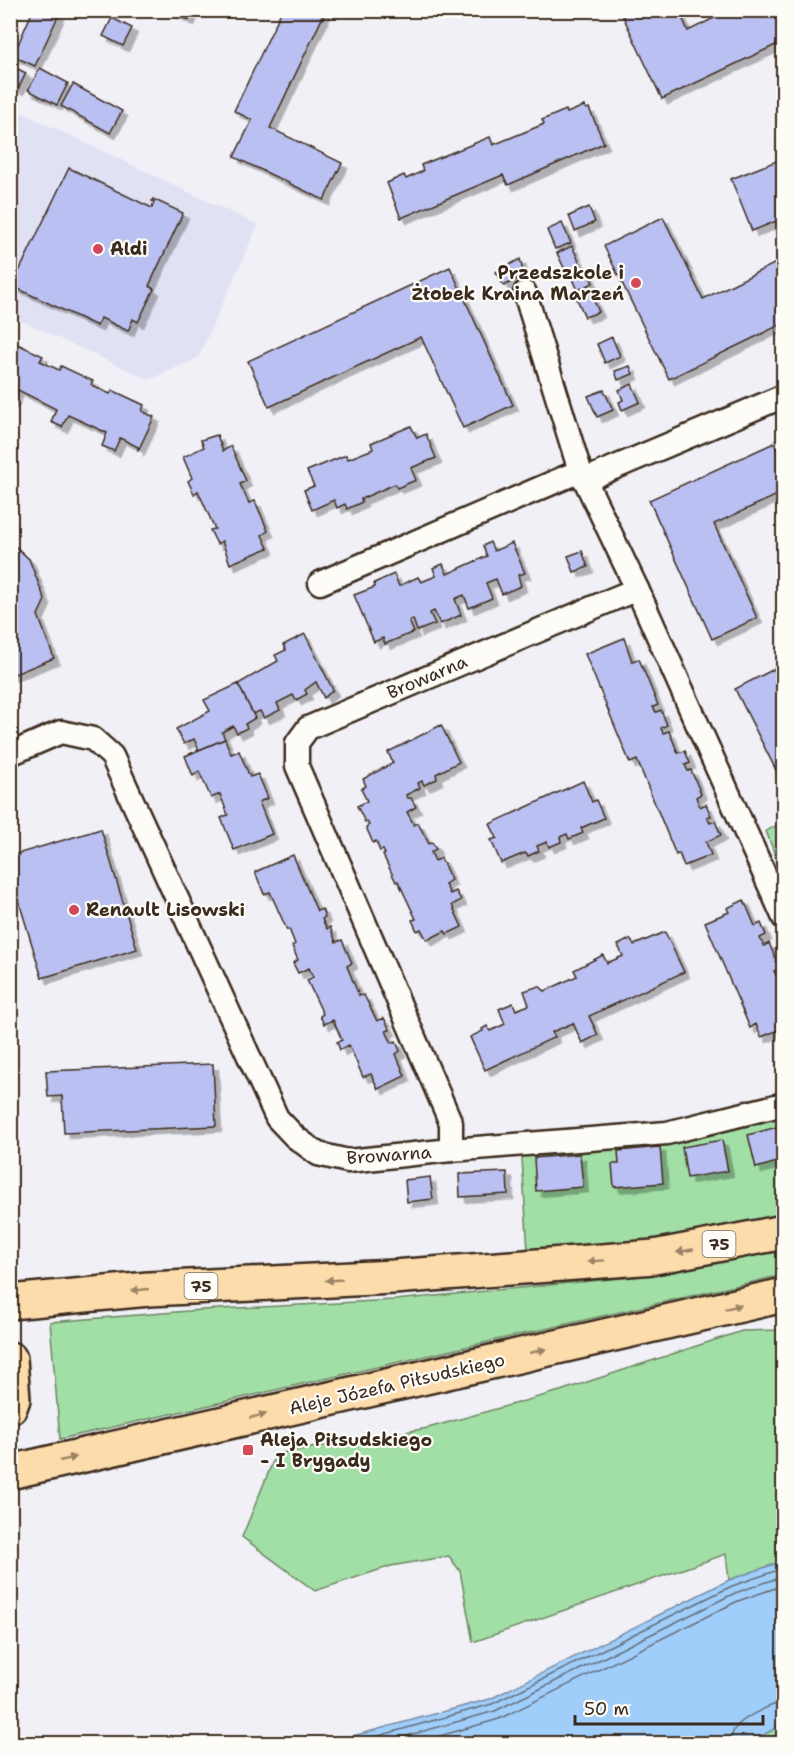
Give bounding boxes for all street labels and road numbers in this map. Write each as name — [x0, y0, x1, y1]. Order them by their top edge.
street label: Browarna — [383, 649, 471, 705]
street label: Browarna — [346, 1140, 432, 1170]
road number: 75 — [702, 1231, 736, 1257]
road number: 75 — [184, 1273, 218, 1299]
street label: Aleje Józefa Piłsudskiego — [287, 1347, 507, 1421]

